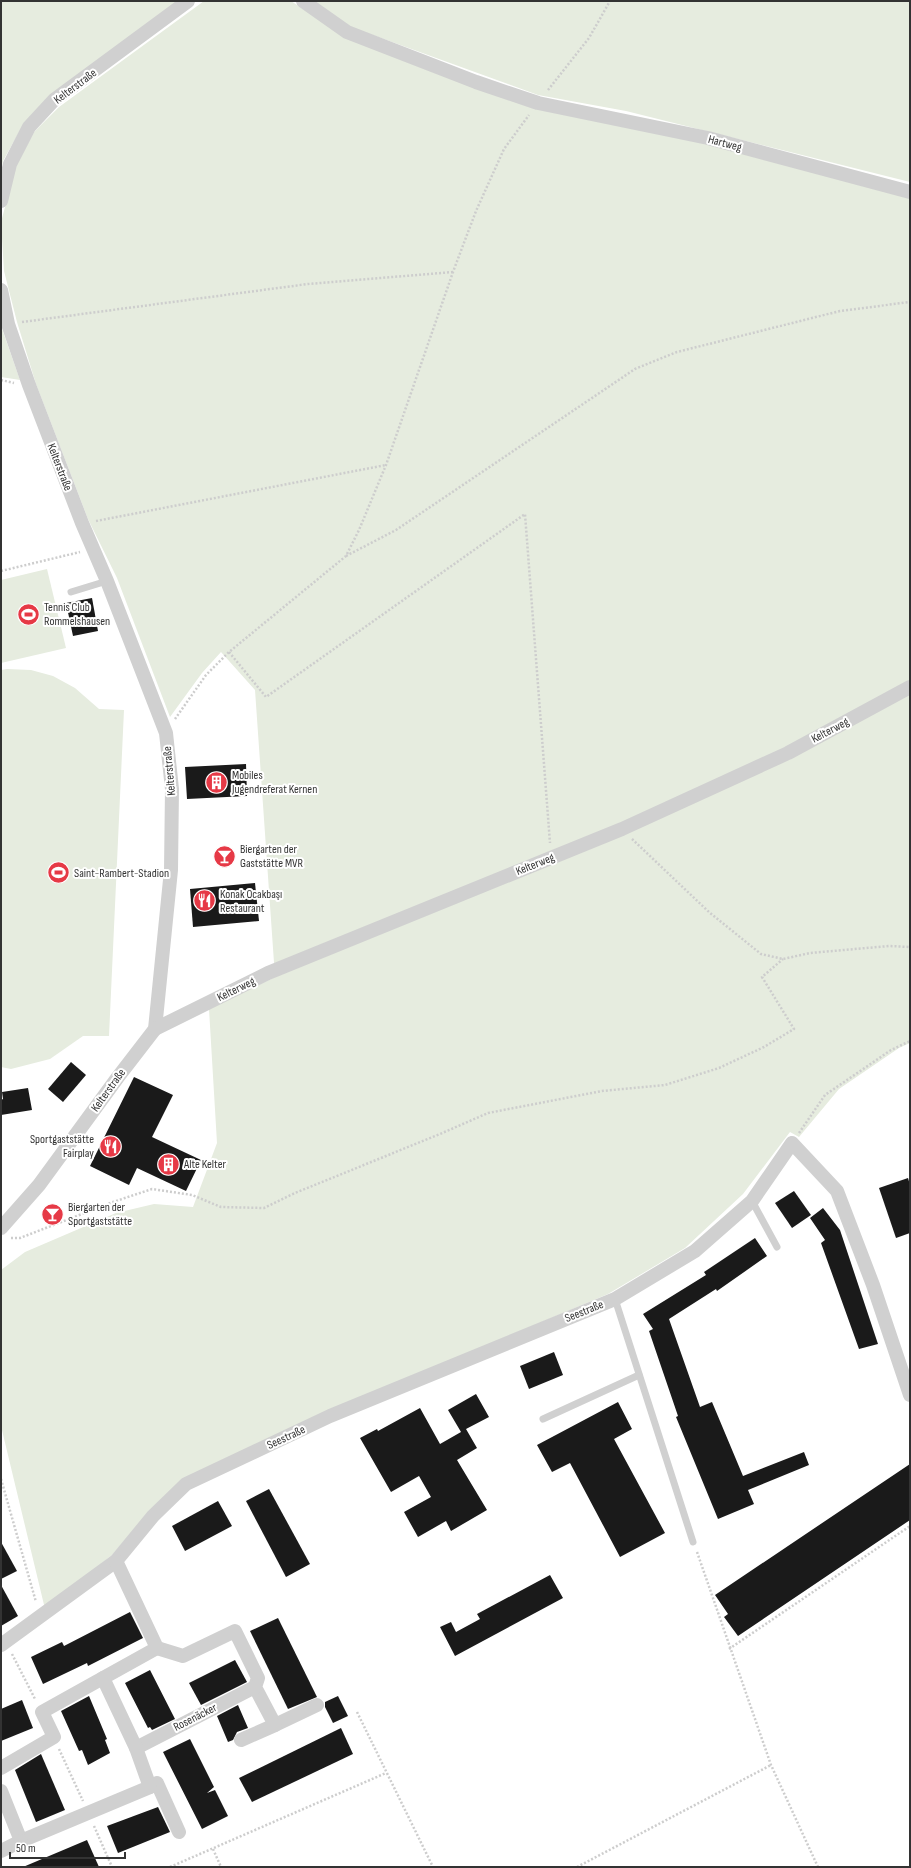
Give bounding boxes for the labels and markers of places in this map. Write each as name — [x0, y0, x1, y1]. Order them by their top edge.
place label: Tennis Club Rommelshausen — [44, 600, 110, 629]
sports icon: Tennis Club Rommelshausen — [16, 601, 42, 627]
place label: Mobiles Jugendreferat Kernen — [231, 768, 317, 797]
building icon: Mobiles Jugendreferat Kernen — [203, 769, 229, 795]
place label: Biergarten der Gaststätte MVR — [240, 842, 303, 871]
bar icon: Biergarten der Gaststätte MVR — [212, 843, 238, 869]
sports icon: Saint-Rambert-Stadion — [46, 860, 72, 886]
place label: Saint-Rambert-Stadion — [74, 866, 169, 881]
place label: Konak Ocakbaşı Restaurant — [220, 887, 282, 916]
restaurant icon: Konak Ocakbaşı Restaurant — [192, 888, 218, 914]
place label: Sportgaststätte Fairplay — [30, 1132, 94, 1161]
restaurant icon: Sportgaststätte Fairplay — [97, 1133, 123, 1159]
building icon: Alte Kelter — [156, 1151, 182, 1177]
place label: Alte Kelter — [183, 1157, 226, 1172]
place label: Biergarten der Sportgaststätte — [68, 1200, 132, 1229]
bar icon: Biergarten der Sportgaststätte — [40, 1201, 66, 1227]

